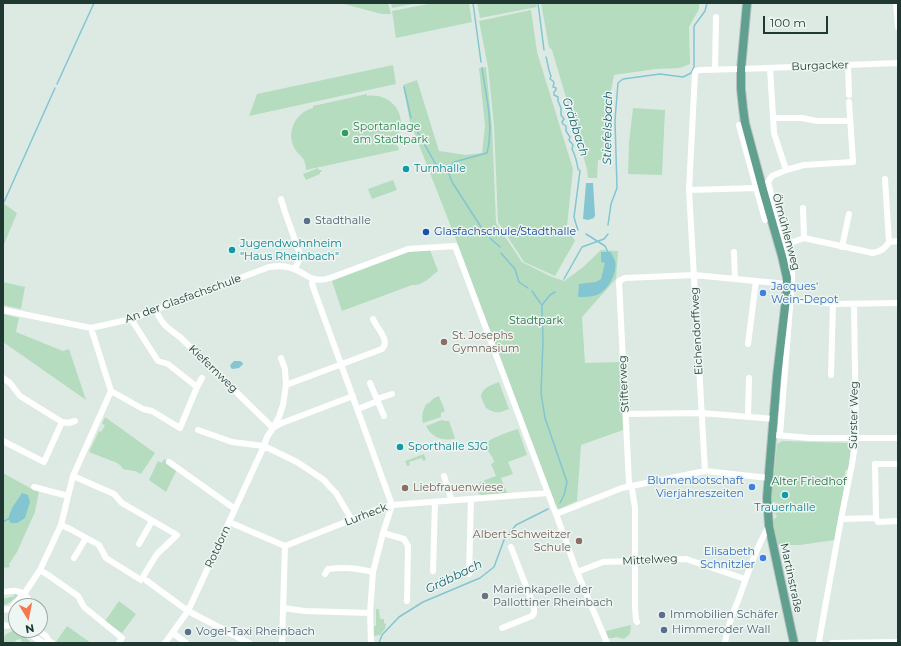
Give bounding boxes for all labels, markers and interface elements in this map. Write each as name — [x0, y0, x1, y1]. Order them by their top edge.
scale bar — [765, 8, 830, 34]
text: 100 m — [770, 15, 806, 30]
street label: Burgacker — [791, 58, 849, 74]
water label: Stiefelsbach — [600, 91, 616, 165]
water label: Gräbbach — [559, 96, 591, 158]
place label: Sportanlage am Stadtpark — [353, 120, 428, 146]
marker: Sportanlage am Stadtpark — [340, 128, 350, 138]
place label: Turnhalle — [414, 162, 466, 176]
marker: Turnhalle — [401, 164, 411, 174]
street label: Ölmühlenweg — [769, 192, 803, 272]
place label: Stadthalle — [315, 214, 371, 228]
marker: Stadthalle — [302, 216, 312, 226]
place label: Glasfachschule/Stadthalle — [434, 225, 576, 239]
marker: Glasfachschule/Stadthalle — [421, 227, 431, 237]
place label: Jugendwohnheim "Haus Rheinbach" — [240, 237, 342, 263]
marker: Jugendwohnheim "Haus Rheinbach" — [227, 245, 237, 255]
street label: An der Glasfachschule — [123, 272, 243, 326]
place label: Jacques' Wein-Depot — [771, 280, 838, 306]
street label: Eichendorffweg — [688, 287, 706, 375]
marker: Jacques' Wein-Depot — [758, 288, 768, 298]
park label: Stadtpark — [509, 314, 563, 328]
place label: St. Josephs Gymnasium — [452, 329, 519, 355]
marker: St. Josephs Gymnasium — [439, 337, 449, 347]
street label: Kiefernweg — [186, 342, 240, 396]
street label: Stifterweg — [616, 355, 632, 413]
street label: Sürster Weg — [847, 381, 861, 449]
place label: Sporthalle SJG — [408, 440, 488, 454]
marker: Sporthalle SJG — [395, 442, 405, 452]
place label: Blumenbotschaft Vierjahreszeiten — [647, 474, 744, 500]
park label: Alter Friedhof — [771, 475, 847, 489]
place label: Liebfrauenwiese — [413, 481, 503, 495]
marker: Blumenbotschaft Vierjahreszeiten — [747, 482, 757, 492]
marker: Liebfrauenwiese — [400, 483, 410, 493]
marker: Trauerhalle — [780, 490, 790, 500]
street label: Lurheck — [343, 501, 389, 529]
place label: Trauerhalle — [754, 501, 816, 515]
street label: Rotdorn — [202, 524, 234, 570]
place label: Albert-Schweitzer Schule — [473, 528, 571, 554]
marker: Albert-Schweitzer Schule — [574, 536, 584, 546]
street label: Martinstraße — [777, 542, 805, 614]
place label: Elisabeth Schnitzler — [700, 545, 755, 571]
street label: Mittelweg — [622, 552, 678, 568]
marker: Elisabeth Schnitzler — [758, 553, 768, 563]
water label: Gräbbach — [423, 557, 485, 597]
place label: Marienkapelle der Pallottiner Rheinbach — [493, 583, 613, 609]
marker: Marienkapelle der Pallottiner Rheinbach — [480, 591, 490, 601]
north arrow — [8, 598, 48, 638]
place label: Immobilien Schäfer — [670, 608, 778, 622]
marker: Immobilien Schäfer — [657, 610, 667, 620]
text: N — [24, 621, 36, 636]
place label: Himmeroder Wall — [672, 623, 770, 637]
place label: Vogel-Taxi Rheinbach — [196, 625, 315, 639]
marker: Himmeroder Wall — [659, 625, 669, 635]
marker: Vogel-Taxi Rheinbach — [183, 627, 193, 637]

